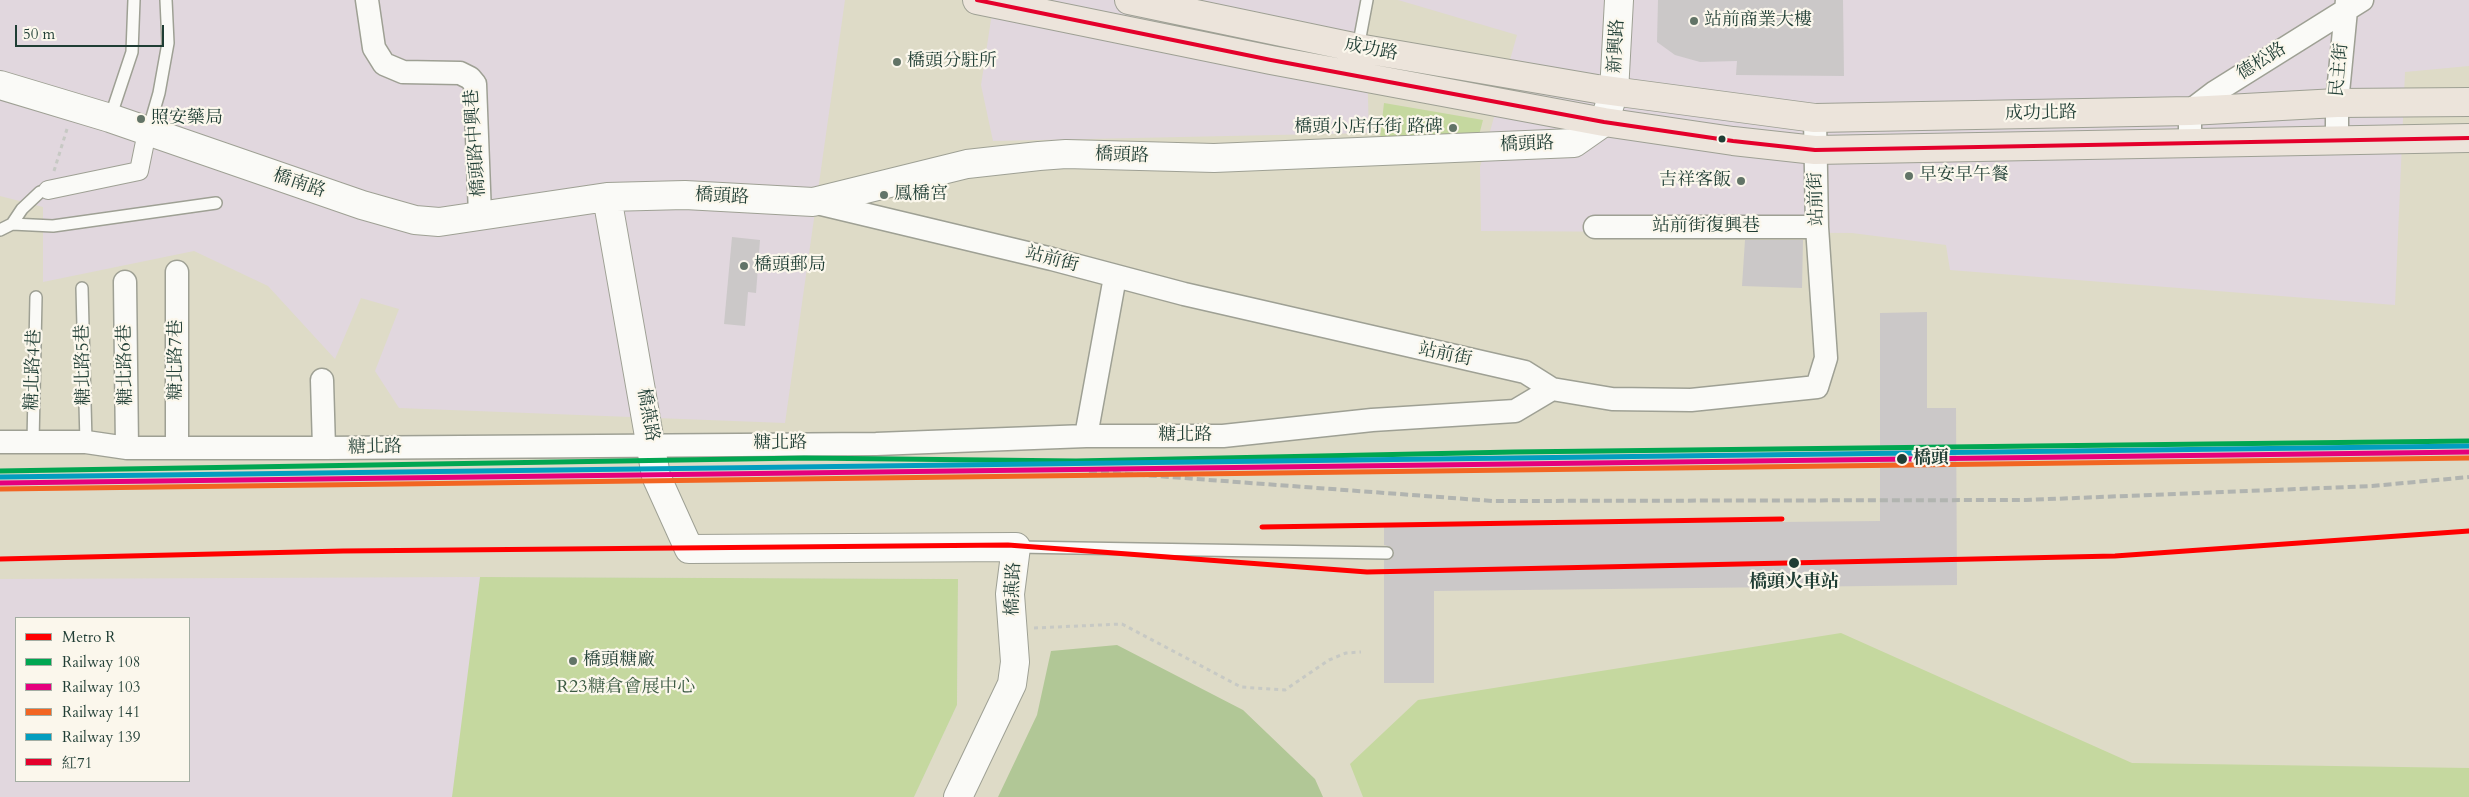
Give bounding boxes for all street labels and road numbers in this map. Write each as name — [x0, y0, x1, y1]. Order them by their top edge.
street label: 新興路 — [1605, 18, 1629, 74]
street label: 成功路 — [1342, 34, 1400, 66]
street label: 德松路 — [2233, 39, 2291, 85]
street label: 民主街 — [2327, 42, 2353, 98]
street label: 橋頭路中興巷 — [461, 88, 491, 198]
street label: 成功北路 — [2005, 103, 2077, 125]
street label: 橋頭路 — [1500, 133, 1554, 157]
street label: 橋頭路 — [1095, 144, 1149, 168]
street label: 橋南路 — [270, 165, 328, 203]
street label: 站前街 — [1805, 172, 1829, 226]
street label: 橋頭路 — [694, 185, 750, 209]
street label: 站前街復興巷 — [1652, 216, 1760, 238]
street label: 站前街 — [1023, 243, 1081, 277]
street label: 糖北路7巷 — [166, 319, 188, 401]
street label: 糖北路5巷 — [72, 324, 96, 406]
street label: 糖北路6巷 — [114, 324, 138, 406]
street label: 糖北路4巷 — [22, 329, 46, 411]
street label: 站前街 — [1416, 339, 1474, 371]
street label: 橋燕路 — [632, 387, 662, 443]
street label: 糖北路 — [1158, 425, 1212, 447]
street label: 糖北路 — [753, 433, 807, 455]
street label: 糖北路 — [348, 437, 402, 459]
street label: 橋燕路 — [1002, 562, 1026, 616]

